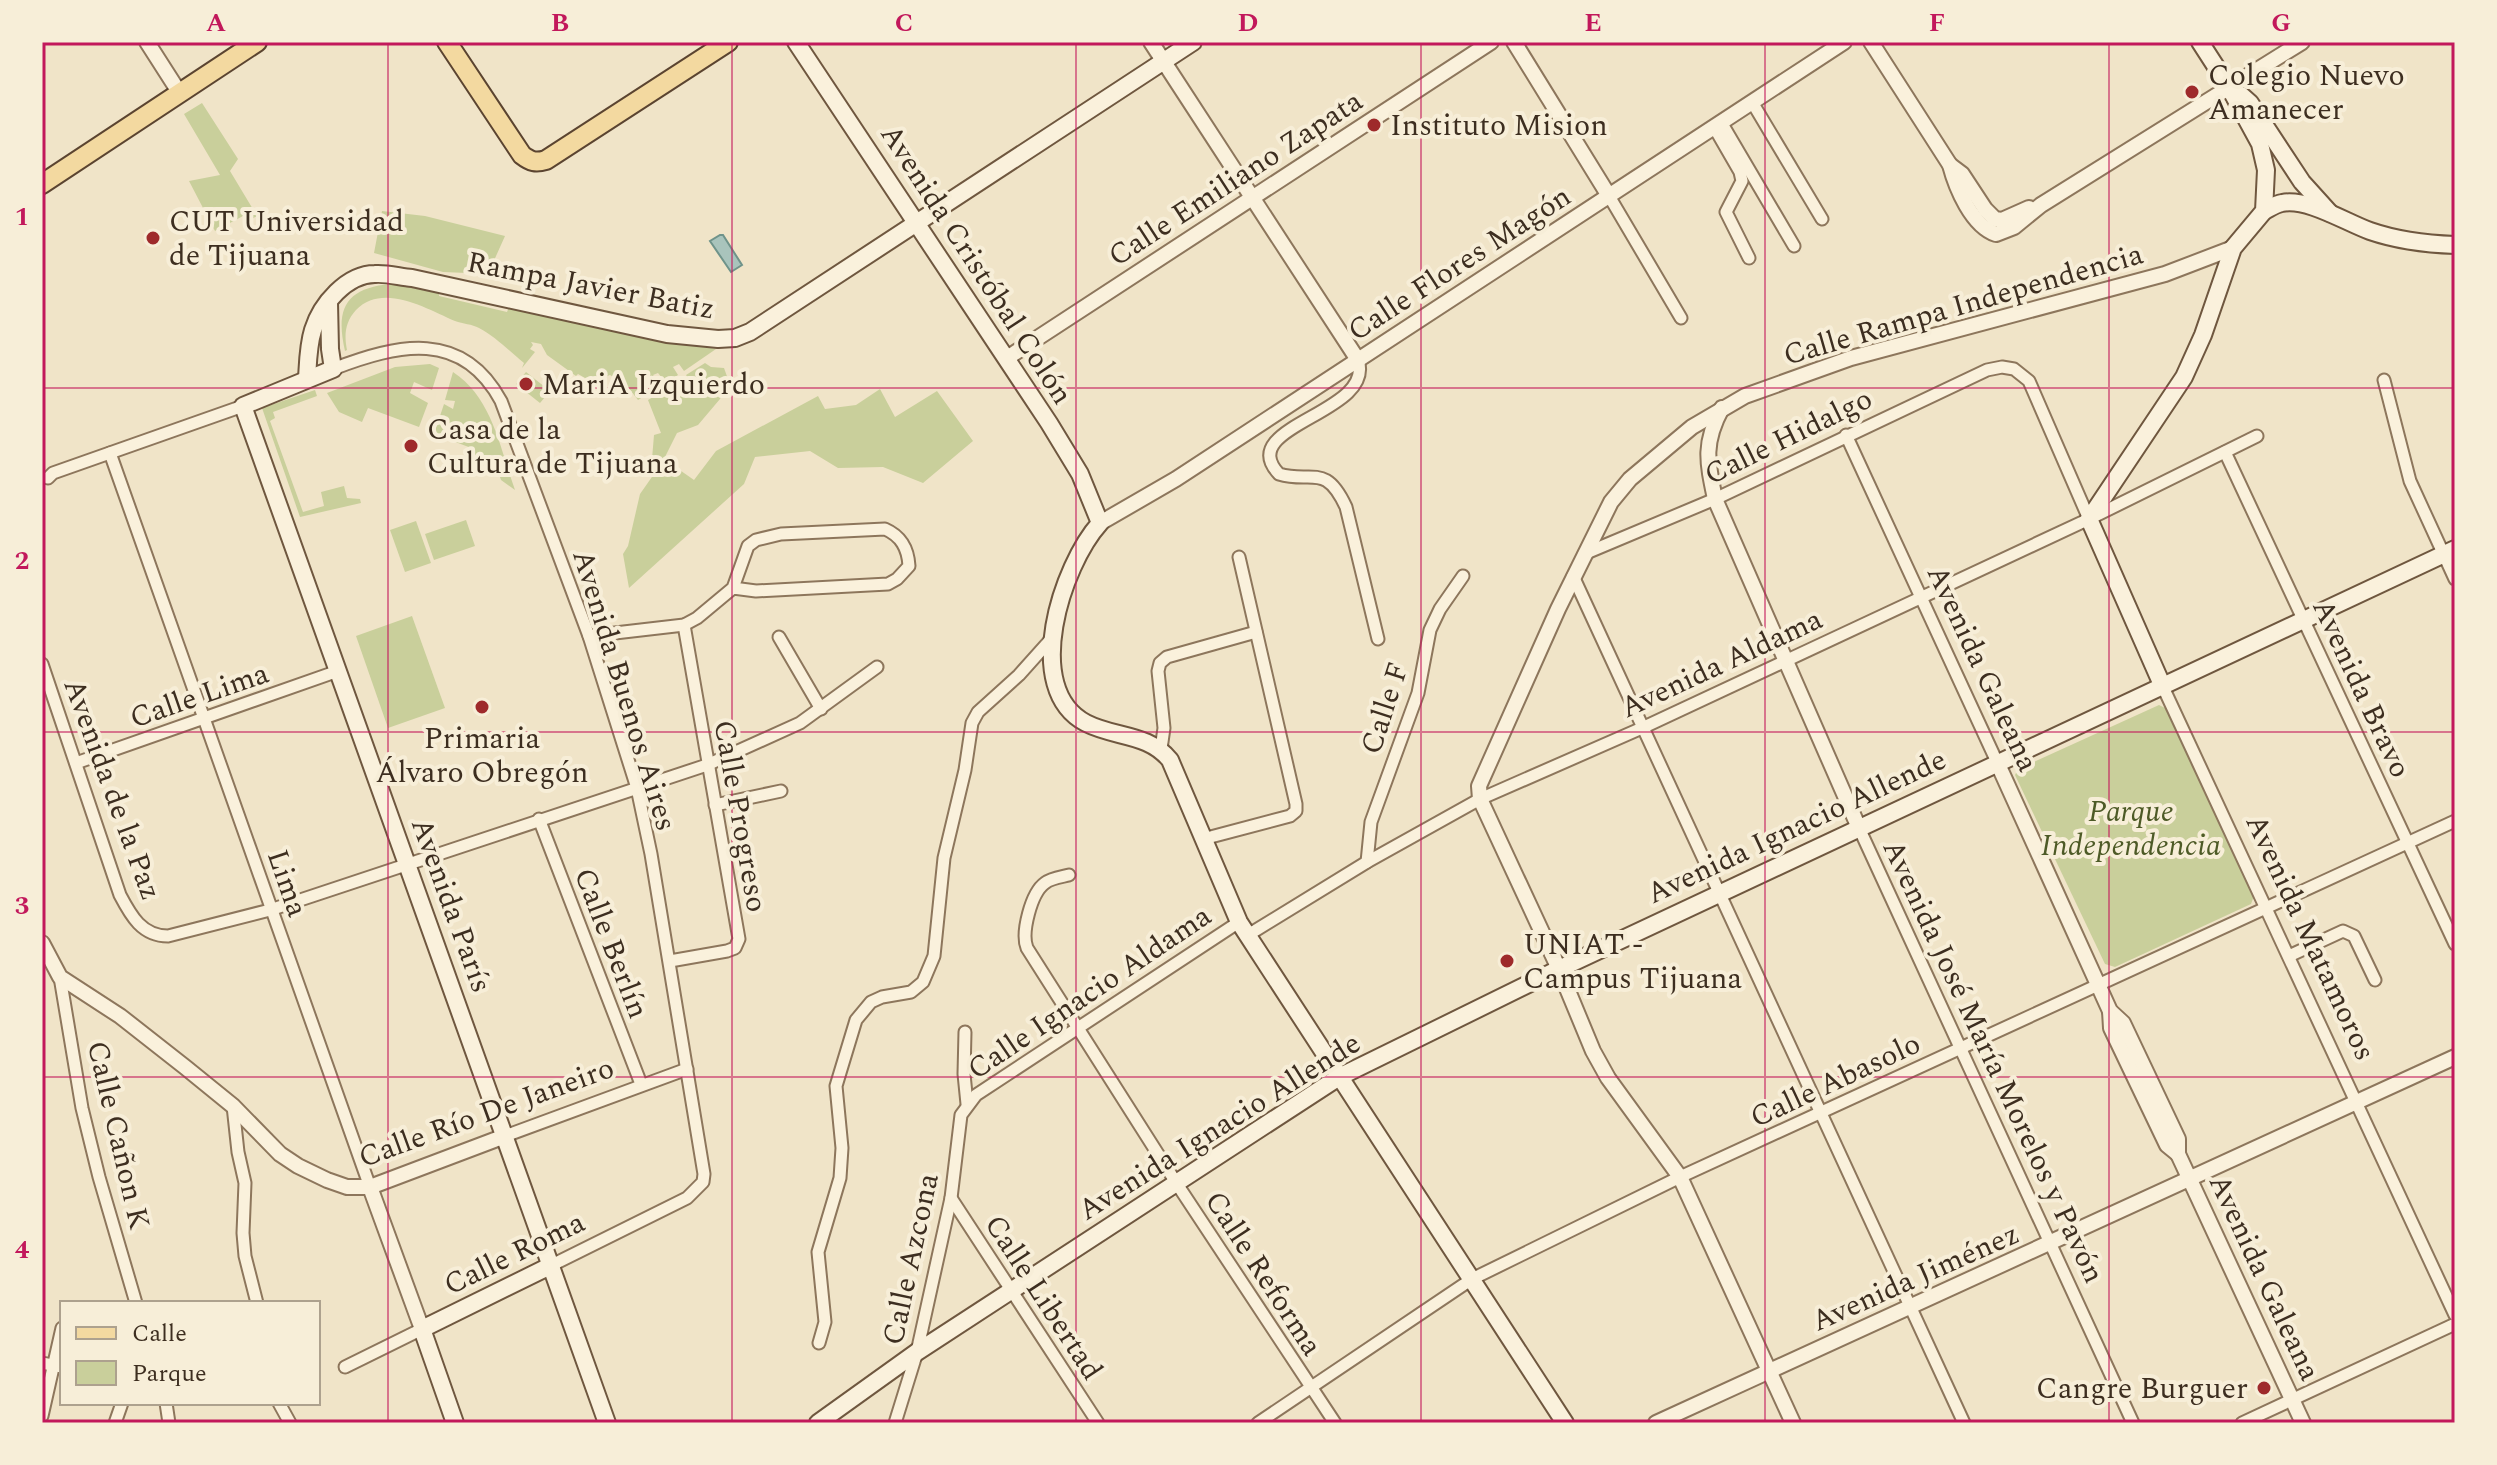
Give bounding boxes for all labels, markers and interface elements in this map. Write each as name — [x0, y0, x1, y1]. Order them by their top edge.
text: A — [206, 3, 226, 43]
text: B — [551, 3, 569, 43]
text: C — [895, 3, 913, 43]
text: D — [1238, 3, 1258, 43]
text: E — [1584, 3, 1602, 43]
text: F — [1929, 3, 1945, 43]
text: G — [2271, 3, 2291, 43]
place label: Colegio Nuevo Amanecer — [2208, 53, 2405, 133]
street label: Calle Emiliano Zapata — [1099, 79, 1372, 279]
marker: Colegio Nuevo Amanecer — [2183, 83, 2201, 101]
place label: Instituto Mision — [1390, 103, 1608, 149]
street label: Avenida Cristóbal Colón — [868, 115, 1084, 414]
marker: Instituto Mision — [1365, 116, 1383, 134]
street label: Calle Flores Magón — [1339, 174, 1581, 354]
text: 1 — [15, 197, 29, 237]
place label: CUT Universidad de Tijuana — [169, 199, 404, 279]
marker: CUT Universidad de Tijuana — [144, 229, 162, 247]
street label: Calle Rampa Independencia — [1778, 231, 2149, 378]
street label: Rampa Javier Batiz — [463, 239, 719, 333]
place label: MariA Izquierdo — [542, 362, 765, 408]
marker: MariA Izquierdo — [517, 375, 535, 393]
street label: Calle Hidalgo — [1697, 376, 1880, 497]
place label: Casa de la Cultura de Tijuana — [427, 407, 678, 487]
marker: Casa de la Cultura de Tijuana — [402, 437, 420, 455]
text: 2 — [15, 541, 29, 581]
street label: Avenida Buenos Aires — [559, 544, 689, 837]
street label: Avenida Galeana — [1914, 557, 2050, 780]
street label: Avenida Bravo — [2299, 591, 2423, 786]
street label: Avenida Aldama — [1613, 597, 1831, 731]
street label: Calle Lima — [123, 651, 275, 741]
street label: Calle F — [1348, 656, 1421, 760]
street label: Avenida de la Paz — [51, 672, 174, 907]
marker: Primaria Álvaro Obregón — [473, 698, 491, 716]
place label: Primaria Álvaro Obregón — [376, 716, 588, 796]
street label: Calle Progreso — [700, 716, 780, 916]
street label: Avenida Ignacio Allende — [1639, 737, 1954, 917]
park label: Parque Independencia — [2041, 789, 2221, 869]
street label: Avenida Matamoros — [2233, 806, 2388, 1068]
street label: Avenida París — [398, 811, 504, 999]
street label: Avenida José María Morelos y Pavón — [1870, 832, 2116, 1291]
street label: Lima — [254, 843, 320, 924]
street label: Calle Berlín — [561, 861, 661, 1025]
text: 3 — [15, 886, 29, 926]
street label: Calle Ignacio Aldama — [958, 894, 1221, 1092]
place label: UNIAT - Campus Tijuana — [1523, 922, 1742, 1002]
marker: UNIAT - Campus Tijuana — [1498, 952, 1516, 970]
street label: Avenida Ignacio Allende — [1069, 1021, 1370, 1233]
street label: Calle Abasolo — [1742, 1021, 1928, 1141]
street label: Calle Cañon K — [74, 1036, 162, 1235]
street label: Calle Río De Janeiro — [352, 1045, 621, 1181]
street label: Avenida Galeana — [2196, 1166, 2332, 1389]
street label: Calle Azcona — [870, 1169, 952, 1349]
street label: Calle Reforma — [1192, 1182, 1334, 1366]
street label: Calle Roma — [436, 1200, 593, 1308]
street label: Calle Libertad — [972, 1205, 1114, 1390]
street label: Avenida Jiménez — [1804, 1211, 2027, 1344]
text: 4 — [15, 1230, 30, 1270]
legend — [60, 1301, 320, 1405]
text: Calle — [132, 1316, 187, 1352]
text: Parque — [132, 1356, 207, 1392]
place label: Cangre Burguer — [2036, 1366, 2248, 1412]
marker: Cangre Burguer — [2255, 1379, 2273, 1397]

